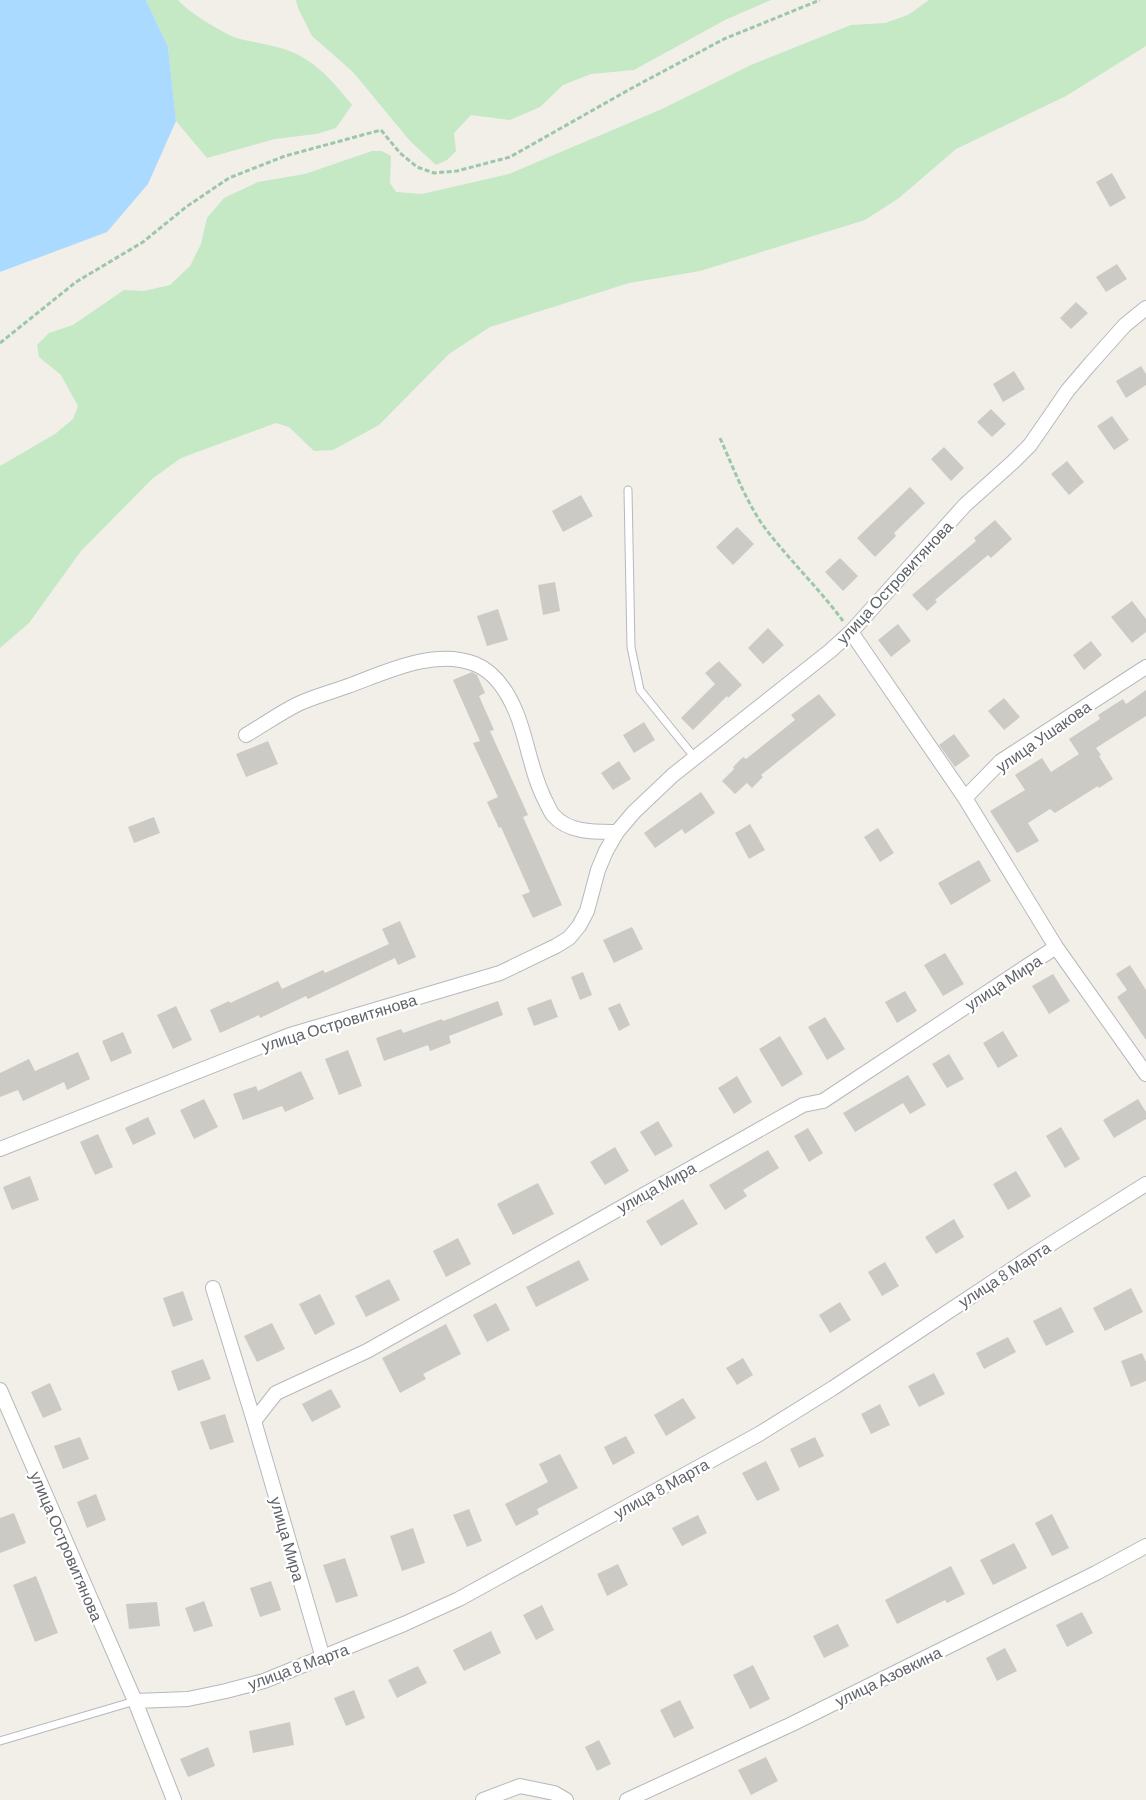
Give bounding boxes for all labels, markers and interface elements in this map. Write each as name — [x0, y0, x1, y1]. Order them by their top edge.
street label: улица Островитянова — [832, 517, 956, 647]
street label: улица Ушакова — [992, 696, 1094, 776]
street label: улица Мира — [961, 950, 1045, 1014]
street label: улица Островитянова — [259, 989, 419, 1055]
street label: улица Мира — [613, 1157, 699, 1216]
street label: улица 8 Марта — [954, 1237, 1054, 1311]
street label: улица 8 Марта — [610, 1454, 712, 1522]
street label: улица Островитянова — [27, 1468, 107, 1624]
street label: улица Мира — [267, 1494, 309, 1584]
street label: улица 8 Марта — [245, 1639, 351, 1693]
street label: улица Азовкина — [832, 1642, 944, 1710]

